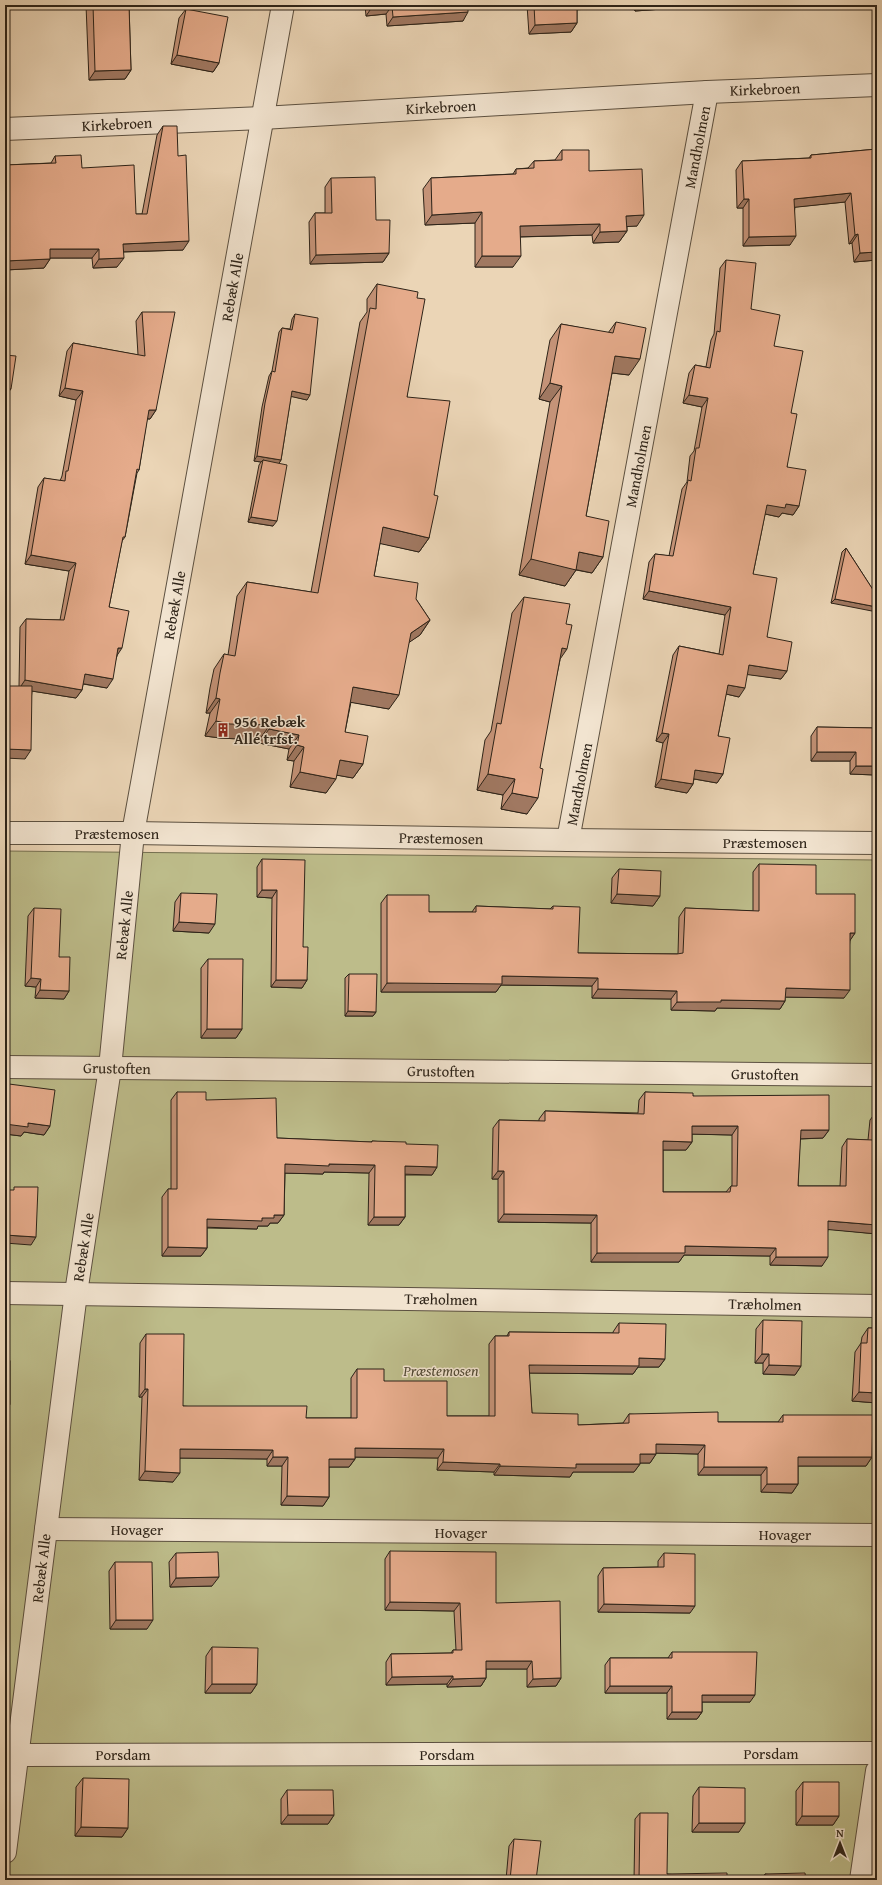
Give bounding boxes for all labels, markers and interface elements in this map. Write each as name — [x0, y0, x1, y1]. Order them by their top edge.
street label: Kirkebroen — [729, 77, 801, 101]
street label: Kirkebroen — [405, 95, 477, 119]
street label: Mandholmen — [679, 103, 715, 190]
street label: Kirkebroen — [81, 112, 153, 136]
street label: Rebæk Alle — [216, 251, 248, 323]
street label: Mandholmen — [620, 422, 656, 509]
street label: Rebæk Alle — [158, 569, 190, 641]
place label: 956 Rebæk Allé trfst. — [234, 711, 306, 749]
building icon: 956 Rebæk Allé trfst. — [215, 722, 231, 738]
street label: Mandholmen — [561, 740, 597, 827]
street label: Præstemosen — [75, 823, 160, 844]
street label: Præstemosen — [399, 827, 484, 849]
street label: Præstemosen — [723, 832, 808, 853]
street label: Rebæk Alle — [110, 889, 138, 961]
street label: Grustoften — [83, 1057, 152, 1079]
street label: Grustoften — [407, 1060, 476, 1082]
street label: Grustoften — [731, 1063, 800, 1085]
street label: Rebæk Alle — [67, 1211, 99, 1283]
street label: Træholmen — [404, 1288, 478, 1310]
street label: Træholmen — [728, 1293, 802, 1315]
park label: Præstemosen — [402, 1360, 479, 1381]
street label: Hovager — [111, 1519, 163, 1540]
street label: Hovager — [435, 1522, 487, 1543]
street label: Hovager — [759, 1524, 811, 1545]
street label: Rebæk Alle — [26, 1532, 56, 1604]
street label: Porsdam — [743, 1743, 799, 1764]
street label: Porsdam — [95, 1744, 151, 1765]
street label: Porsdam — [419, 1744, 475, 1765]
north arrow — [820, 1823, 860, 1863]
text: N — [836, 1825, 844, 1841]

